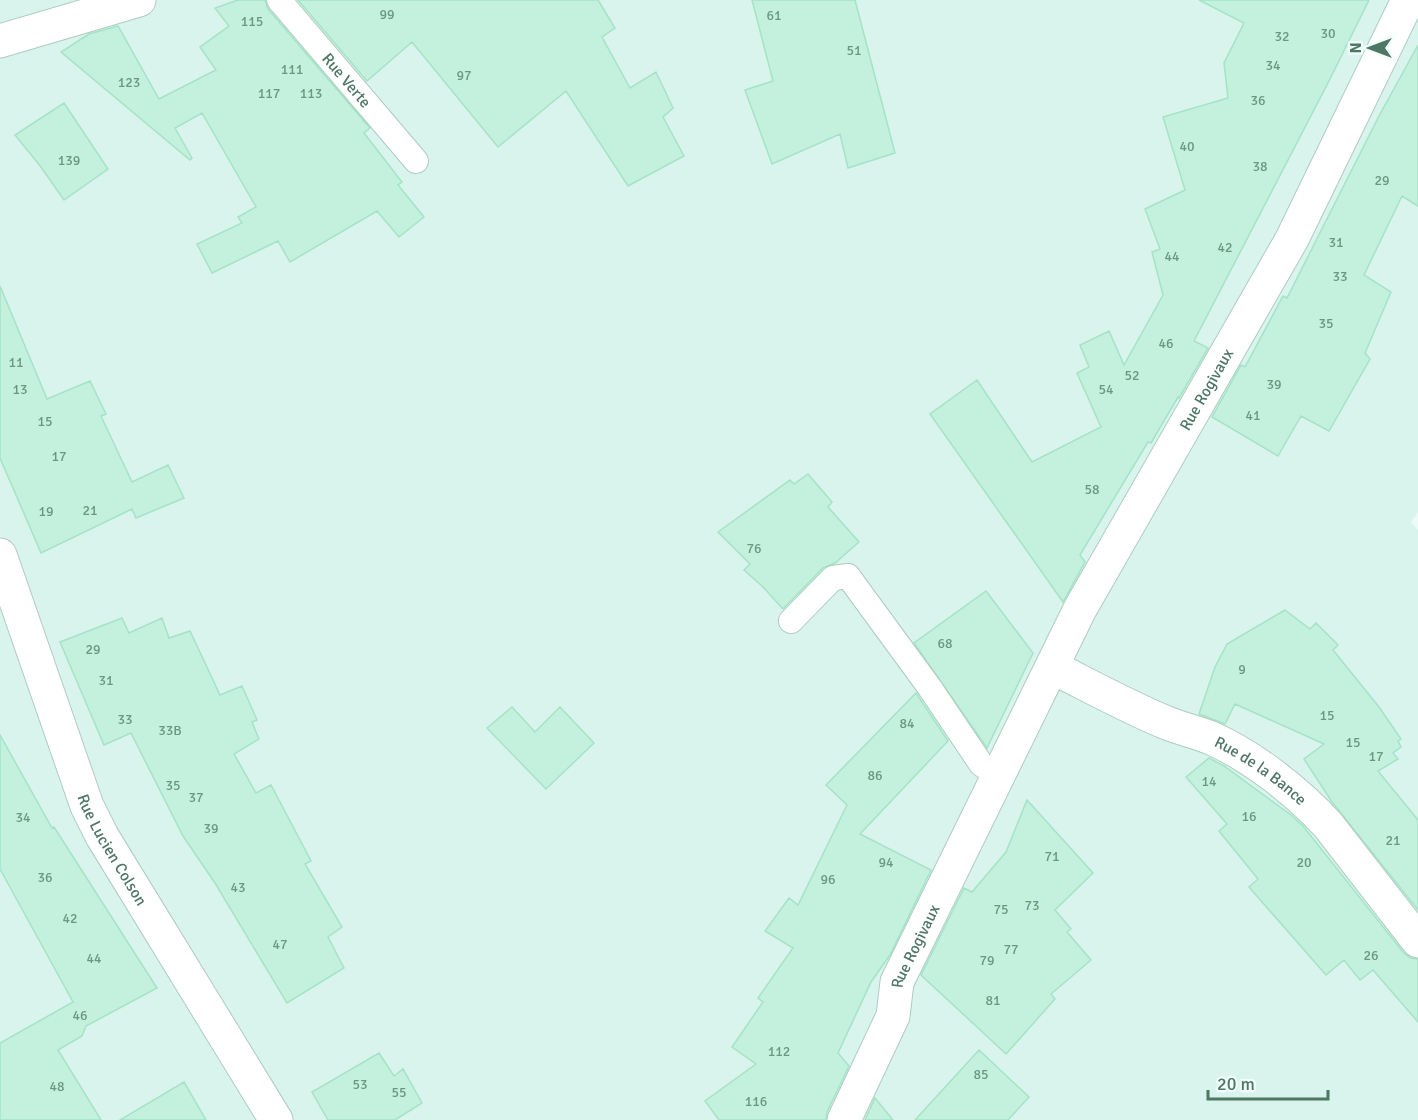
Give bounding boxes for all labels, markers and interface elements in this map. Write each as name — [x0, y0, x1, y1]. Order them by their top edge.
house number: 99 — [379, 6, 395, 23]
house number: 61 — [766, 7, 782, 24]
house number: 115 — [241, 13, 263, 30]
north arrow — [1340, 18, 1400, 78]
house number: 30 — [1320, 25, 1336, 42]
house number: 32 — [1274, 28, 1290, 45]
house number: 51 — [846, 42, 862, 59]
text: N — [1346, 42, 1366, 54]
street label: Rue Verte — [317, 49, 375, 112]
house number: 34 — [1265, 57, 1281, 74]
house number: 111 — [281, 61, 303, 78]
house number: 97 — [456, 67, 472, 84]
house number: 123 — [118, 74, 140, 91]
house number: 117 — [258, 85, 280, 102]
house number: 113 — [300, 85, 322, 102]
house number: 36 — [1250, 92, 1266, 109]
house number: 40 — [1179, 138, 1195, 155]
house number: 139 — [58, 152, 80, 169]
house number: 38 — [1252, 158, 1268, 175]
house number: 29 — [1374, 172, 1390, 189]
house number: 31 — [1328, 234, 1344, 251]
house number: 42 — [1217, 239, 1233, 256]
house number: 44 — [1164, 248, 1180, 265]
house number: 33 — [1332, 268, 1348, 285]
house number: 35 — [1318, 315, 1334, 332]
house number: 46 — [1158, 335, 1174, 352]
street label: Rue Rogivaux — [1175, 345, 1239, 434]
house number: 11 — [8, 354, 24, 371]
house number: 52 — [1124, 367, 1140, 384]
house number: 39 — [1266, 376, 1282, 393]
house number: 13 — [12, 381, 28, 398]
house number: 54 — [1098, 381, 1114, 398]
house number: 41 — [1245, 407, 1261, 424]
house number: 15 — [37, 413, 53, 430]
house number: 17 — [51, 448, 67, 465]
house number: 58 — [1084, 481, 1100, 498]
house number: 21 — [82, 502, 98, 519]
house number: 19 — [38, 503, 54, 520]
house number: 76 — [746, 540, 762, 557]
house number: 68 — [937, 635, 953, 652]
house number: 29 — [85, 641, 101, 658]
house number: 9 — [1238, 661, 1246, 678]
house number: 31 — [98, 672, 114, 689]
house number: 15 — [1319, 707, 1335, 724]
house number: 33 — [117, 711, 133, 728]
house number: 84 — [899, 715, 915, 732]
house number: 33B — [158, 722, 182, 739]
street label: Rue de la Bance — [1211, 732, 1311, 810]
house number: 15 — [1345, 734, 1361, 751]
house number: 17 — [1368, 748, 1384, 765]
house number: 86 — [867, 767, 883, 784]
house number: 14 — [1201, 773, 1217, 790]
house number: 35 — [165, 777, 181, 794]
house number: 37 — [188, 789, 204, 806]
street label: Rue Lucien Colson — [73, 791, 151, 909]
house number: 16 — [1241, 808, 1257, 825]
house number: 34 — [15, 809, 31, 826]
house number: 39 — [203, 820, 219, 837]
house number: 21 — [1385, 832, 1401, 849]
house number: 71 — [1044, 848, 1060, 865]
house number: 94 — [878, 854, 894, 871]
house number: 20 — [1296, 854, 1312, 871]
house number: 36 — [37, 869, 53, 886]
house number: 96 — [820, 871, 836, 888]
house number: 43 — [230, 879, 246, 896]
house number: 73 — [1024, 897, 1040, 914]
street label: Rue Rogivaux — [887, 901, 945, 989]
house number: 75 — [993, 901, 1009, 918]
house number: 42 — [62, 910, 78, 927]
house number: 47 — [272, 936, 288, 953]
house number: 77 — [1003, 941, 1019, 958]
house number: 26 — [1363, 947, 1379, 964]
house number: 44 — [86, 950, 102, 967]
house number: 79 — [979, 952, 995, 969]
house number: 81 — [985, 992, 1001, 1009]
house number: 46 — [72, 1007, 88, 1024]
house number: 112 — [768, 1043, 790, 1060]
scale bar — [1208, 1063, 1328, 1101]
house number: 85 — [973, 1066, 989, 1083]
text: 20 m — [1217, 1073, 1255, 1095]
house number: 53 — [352, 1076, 368, 1093]
house number: 48 — [49, 1078, 65, 1095]
house number: 55 — [391, 1084, 407, 1101]
house number: 116 — [745, 1093, 767, 1110]

